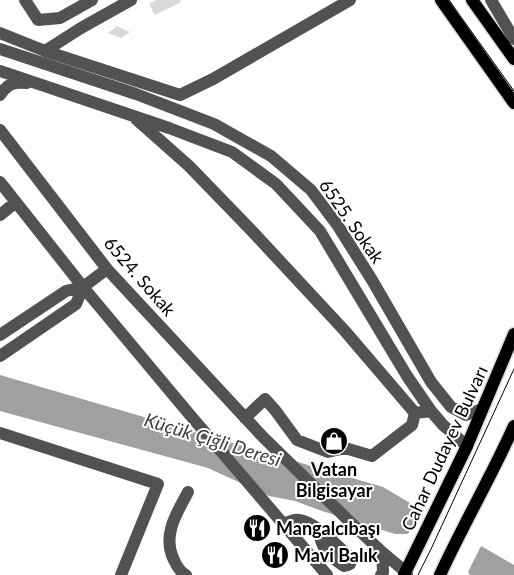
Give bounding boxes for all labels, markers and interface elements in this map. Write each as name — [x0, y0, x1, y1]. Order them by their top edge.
street label: 6525. Sokak — [315, 175, 390, 268]
street label: 6524. Sokak — [100, 232, 181, 321]
street label: Cahar Dudayev Bulvarı — [396, 362, 492, 534]
water label: Küçük Çiğli Deresi — [142, 407, 285, 471]
shop icon: Vatan Bilgisayar — [319, 426, 349, 456]
place label: Vatan Bilgisayar — [296, 458, 373, 501]
restaurant icon: Mangalcıbaşı — [242, 513, 272, 543]
place label: Mangalcıbaşı — [276, 517, 380, 539]
restaurant icon: Mavi Balık — [260, 540, 290, 570]
place label: Mavi Balık — [294, 544, 378, 566]

